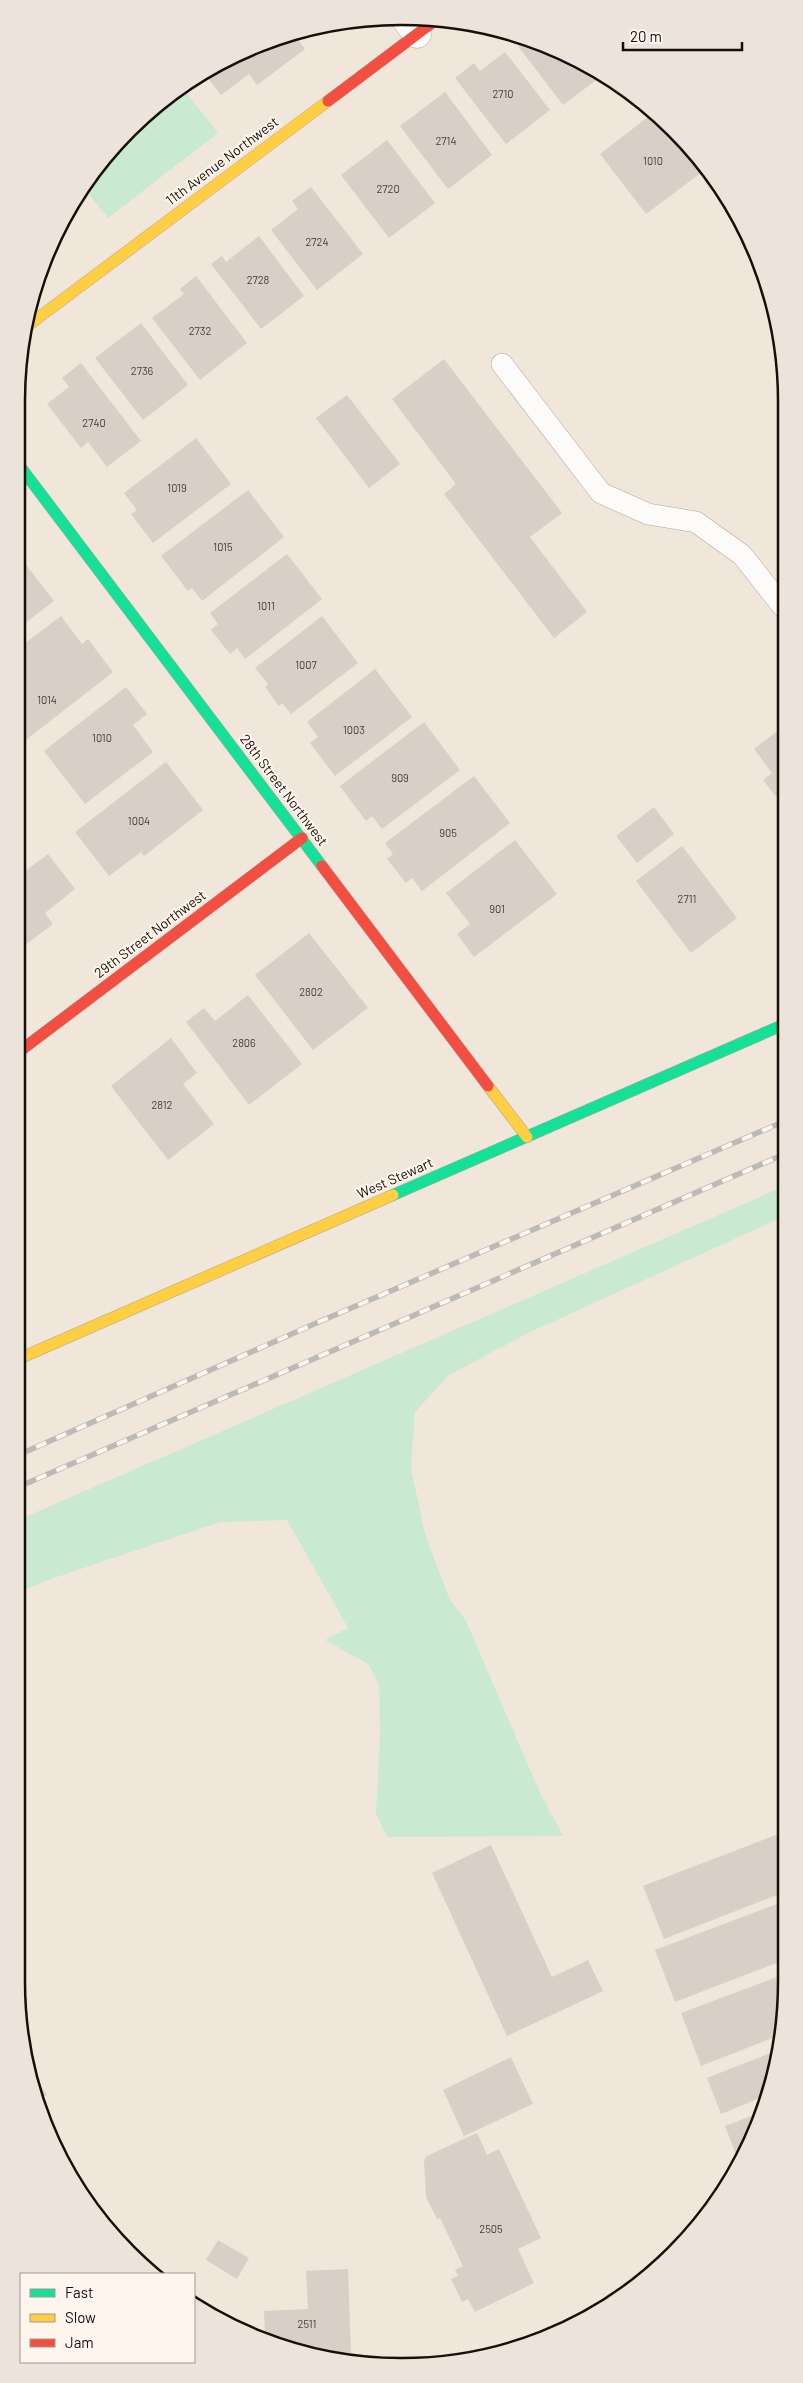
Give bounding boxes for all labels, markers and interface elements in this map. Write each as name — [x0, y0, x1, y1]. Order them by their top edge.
scale bar — [623, 20, 742, 52]
text: 20 m — [630, 27, 662, 45]
house number: 2710 — [492, 87, 514, 100]
street label: 11th Avenue Northwest — [162, 113, 281, 208]
house number: 2714 — [435, 134, 457, 147]
house number: 1010 — [643, 154, 663, 167]
house number: 2720 — [376, 182, 400, 195]
house number: 2724 — [305, 235, 329, 248]
house number: 2728 — [247, 273, 270, 286]
house number: 2732 — [189, 324, 211, 337]
house number: 2736 — [131, 364, 154, 377]
house number: 2740 — [82, 416, 106, 429]
house number: 1019 — [167, 481, 187, 494]
house number: 1015 — [213, 540, 233, 553]
house number: 1011 — [257, 599, 275, 612]
house number: 1007 — [295, 658, 317, 671]
house number: 1014 — [37, 693, 57, 706]
house number: 1003 — [343, 723, 365, 736]
house number: 1010 — [92, 731, 112, 744]
street label: 28th Street Northwest — [237, 731, 332, 849]
house number: 909 — [391, 771, 409, 784]
house number: 1004 — [128, 814, 150, 827]
house number: 905 — [439, 826, 457, 839]
street label: 29th Street Northwest — [91, 886, 209, 981]
house number: 2711 — [678, 892, 696, 905]
house number: 901 — [489, 902, 505, 915]
house number: 2802 — [299, 985, 323, 998]
house number: 2806 — [232, 1036, 256, 1049]
house number: 2812 — [151, 1098, 173, 1111]
street label: West Stewart — [354, 1153, 435, 1202]
house number: 2505 — [479, 2222, 503, 2235]
legend — [20, 2273, 195, 2363]
text: Fast — [65, 2283, 93, 2301]
text: Slow — [65, 2308, 96, 2326]
house number: 2511 — [298, 2317, 316, 2330]
text: Jam — [65, 2333, 94, 2351]

